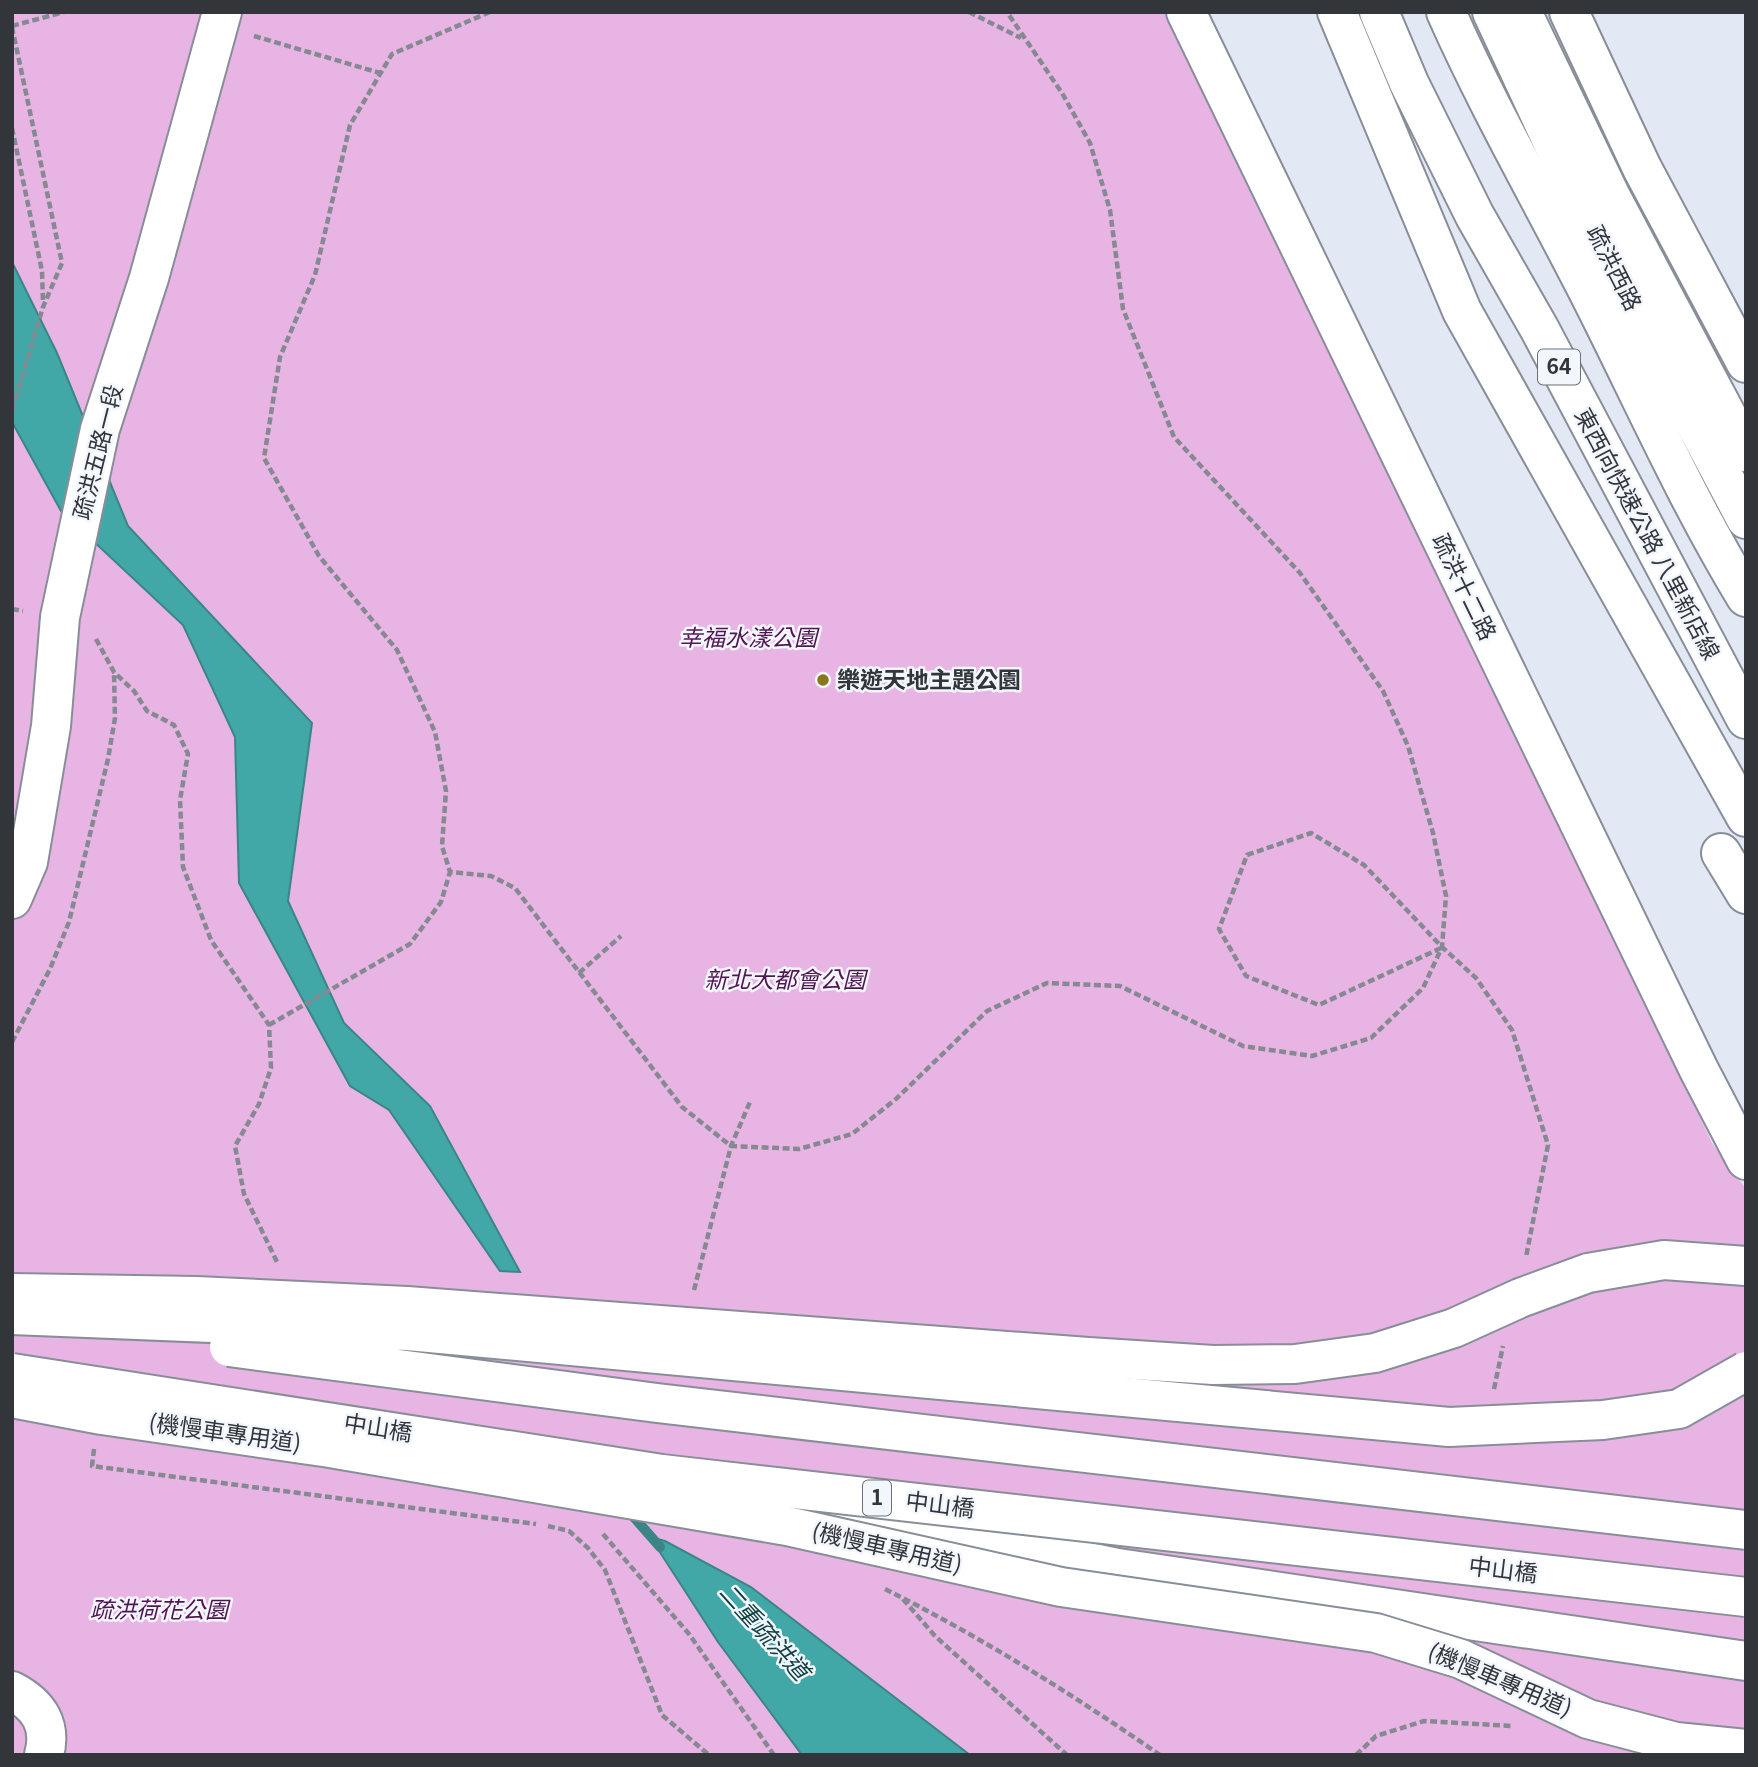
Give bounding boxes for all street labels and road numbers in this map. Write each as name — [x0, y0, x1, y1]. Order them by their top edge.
street label: 疏洪西路 — [1580, 218, 1652, 316]
road number: 64 — [1538, 350, 1580, 384]
street label: 疏洪五路一段 — [63, 380, 129, 523]
street label: 東西向快速公路 八里新店線 — [1568, 401, 1730, 665]
street label: 疏洪十二路 — [1425, 527, 1506, 645]
street label: (機慢車專用道) — [147, 1403, 304, 1459]
street label: 中山橋 — [342, 1404, 415, 1448]
road number: 1 — [863, 1480, 891, 1516]
street label: 中山橋 — [904, 1482, 977, 1524]
street label: (機慢車專用道) — [809, 1512, 966, 1580]
street label: 中山橋 — [1467, 1547, 1540, 1589]
street label: (機慢車專用道) — [1423, 1633, 1578, 1724]

